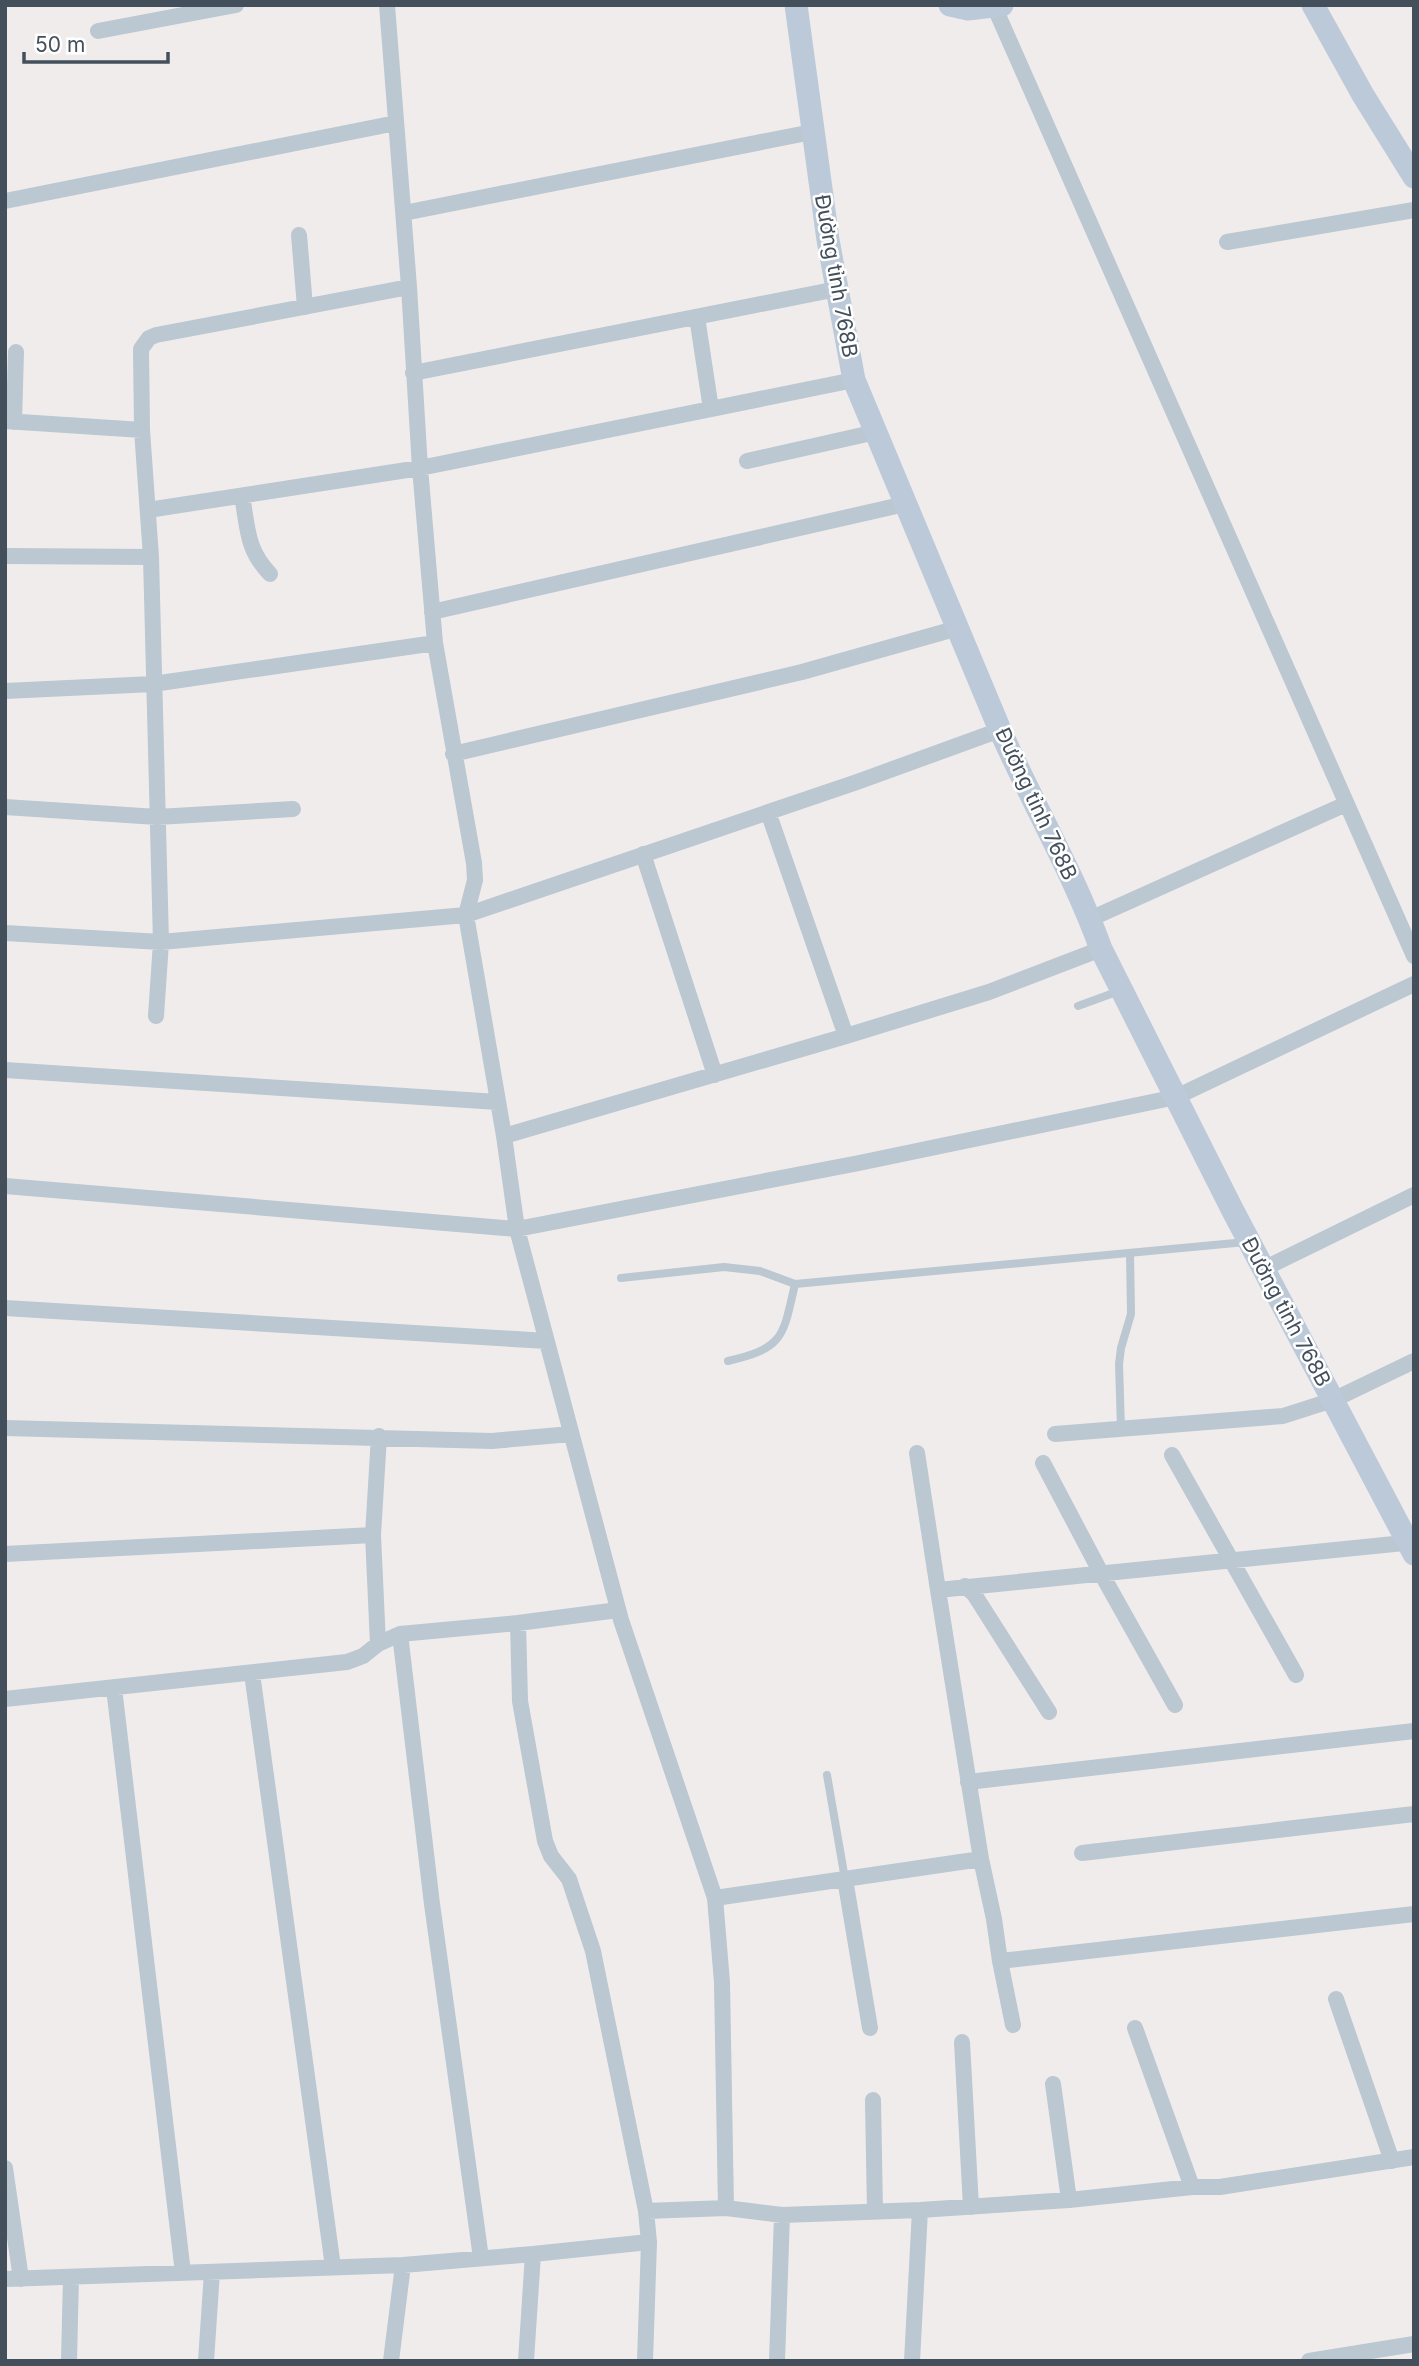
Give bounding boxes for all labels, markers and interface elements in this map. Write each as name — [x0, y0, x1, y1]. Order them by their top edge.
scale bar — [24, 21, 168, 65]
text: 50 m — [35, 32, 85, 57]
street label: Đường tỉnh 768B — [810, 192, 863, 359]
street label: Đường tỉnh 768B — [990, 724, 1083, 884]
street label: Đường tỉnh 768B — [1237, 1233, 1336, 1391]

